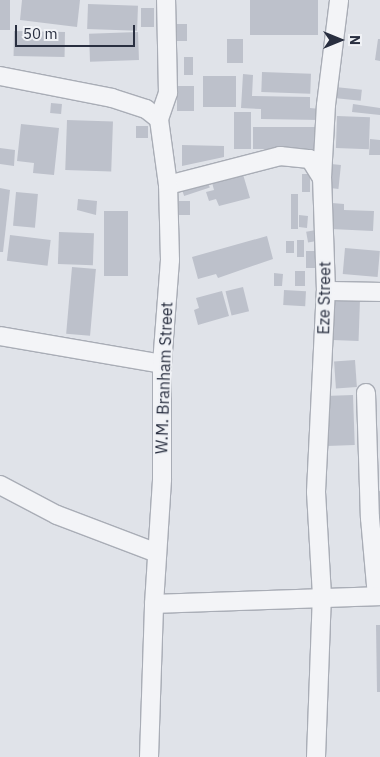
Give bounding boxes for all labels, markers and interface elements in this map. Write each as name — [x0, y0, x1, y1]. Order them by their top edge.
scale bar — [18, 15, 138, 47]
north arrow — [315, 15, 365, 65]
text: 50 m — [23, 24, 58, 43]
text: N — [346, 35, 364, 45]
street label: Eze Street — [314, 261, 334, 335]
street label: W.M. Branham Street — [152, 302, 176, 454]

